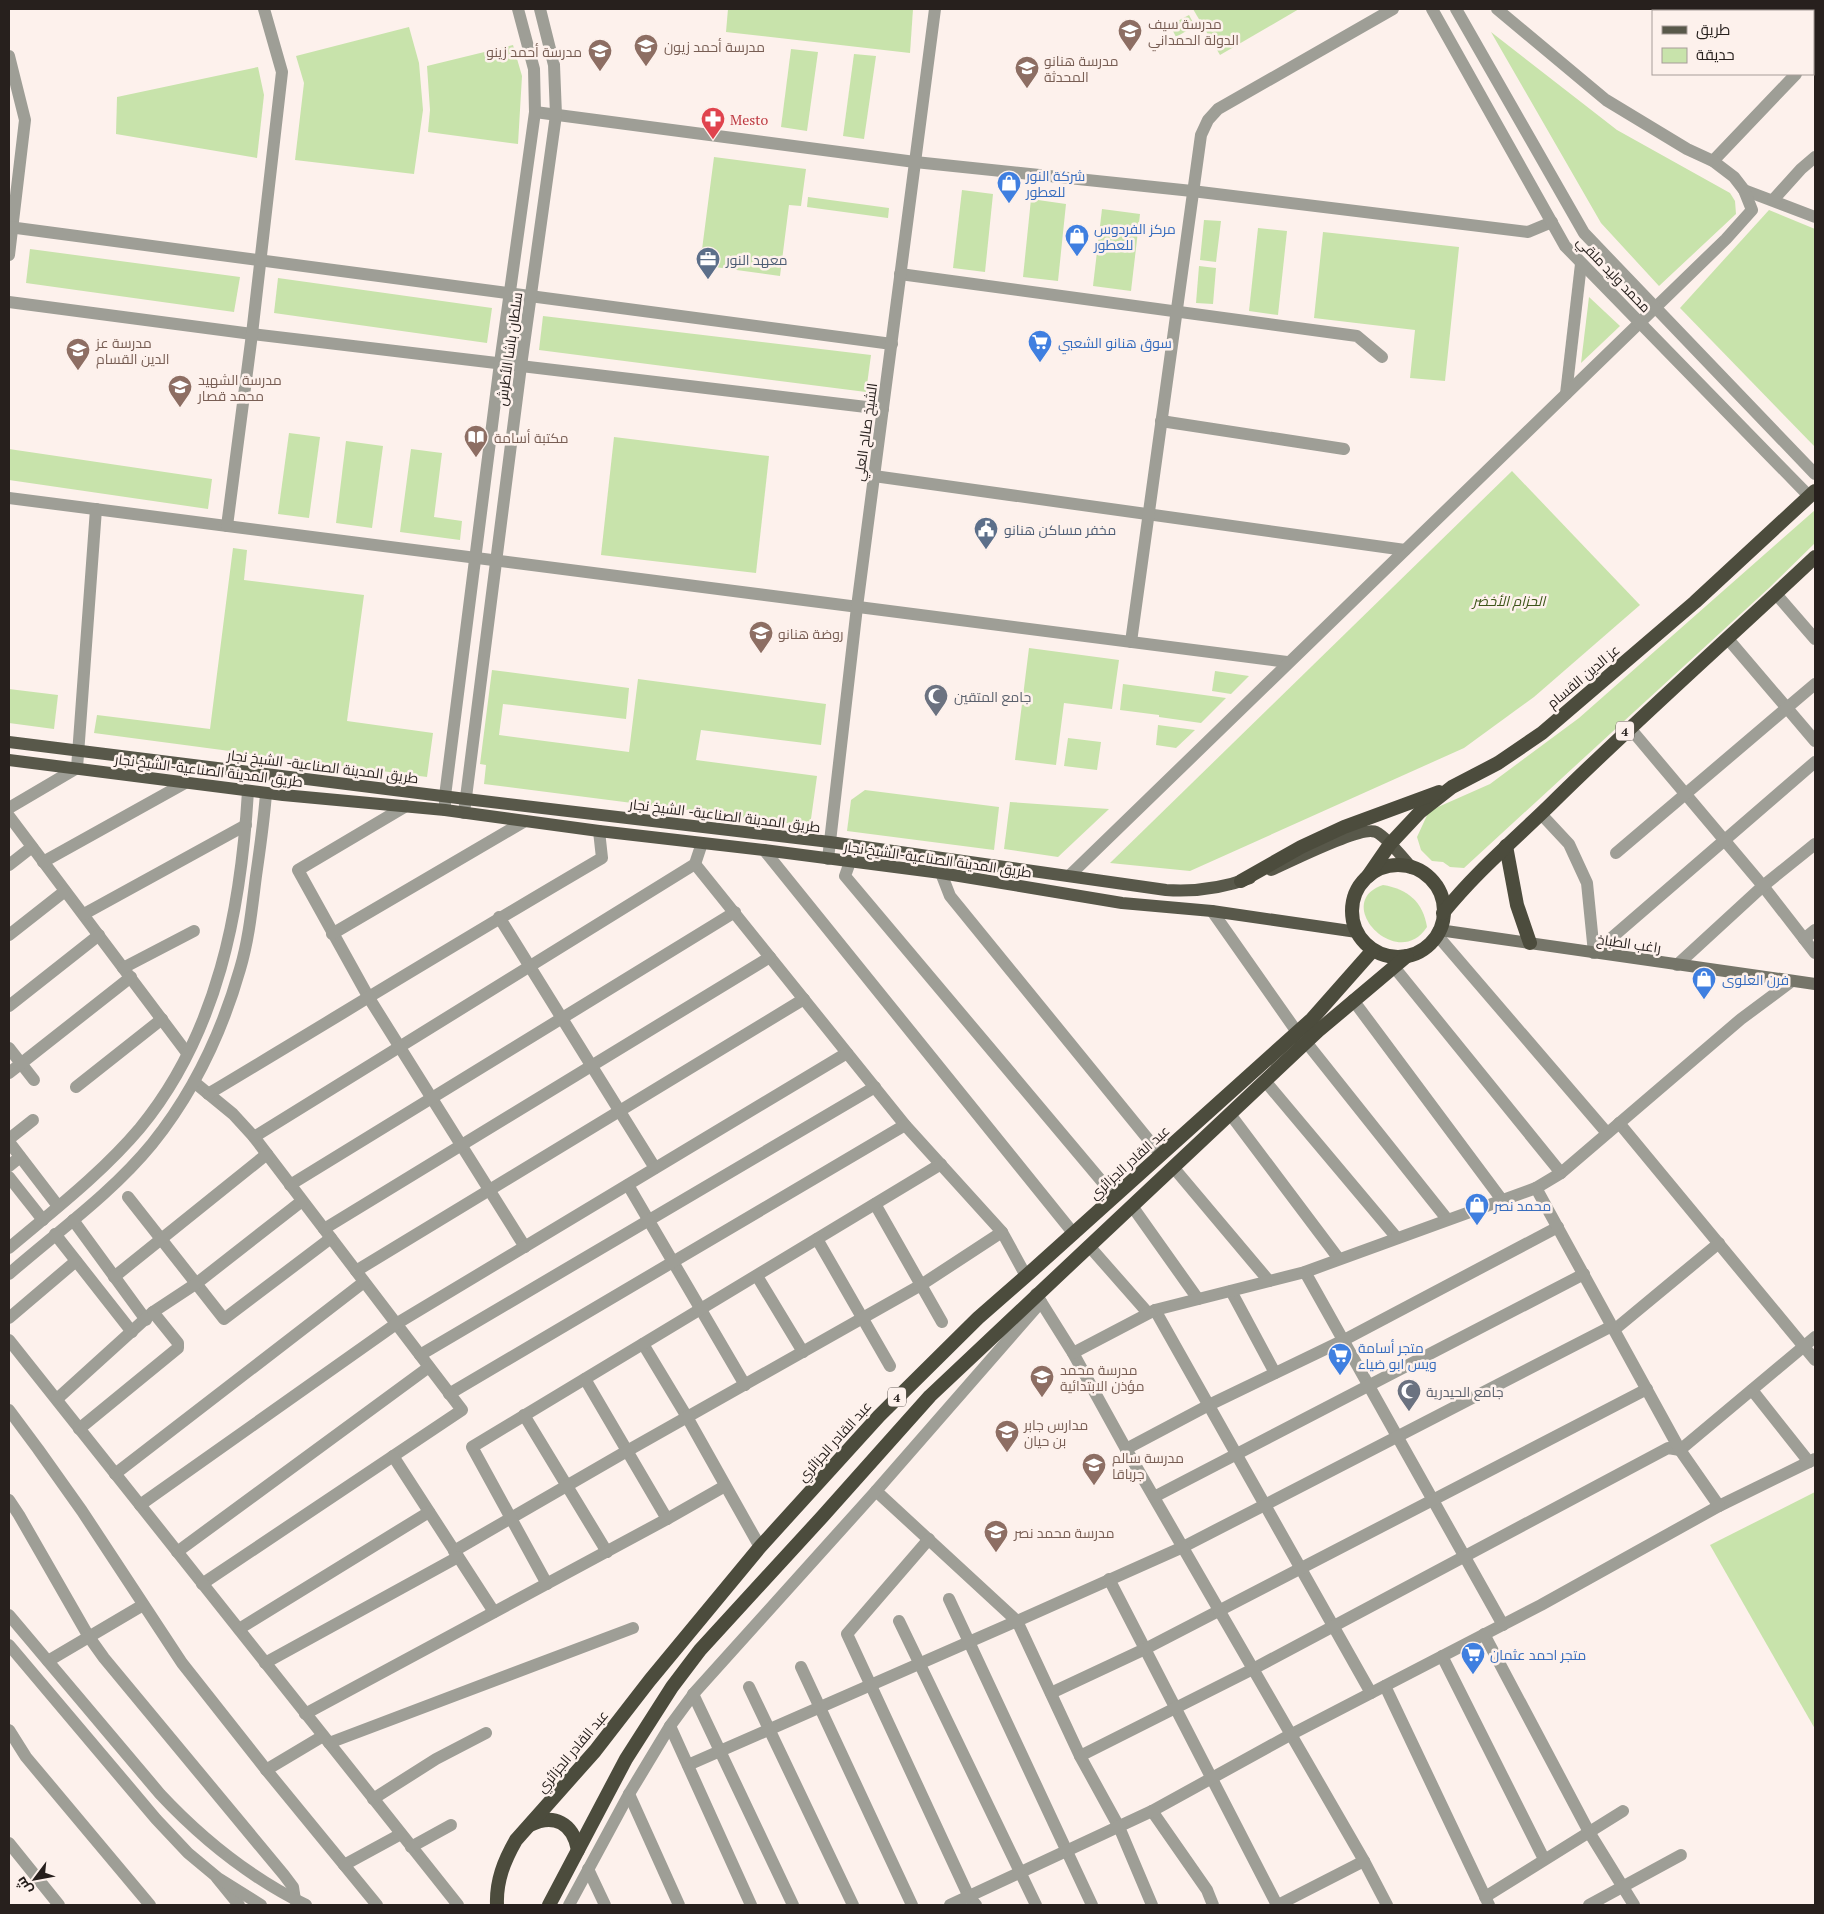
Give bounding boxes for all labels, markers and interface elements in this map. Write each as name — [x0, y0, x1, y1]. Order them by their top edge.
legend — [1652, 10, 1814, 75]
place label: مدرسة سيف الدولة الحمداني — [1148, 14, 1239, 52]
school or university icon: مدرسة سيف الدولة الحمداني — [1117, 18, 1143, 52]
text: طريق — [1696, 19, 1730, 40]
school or university icon: مدرسة أحمد زيون — [633, 33, 659, 67]
place label: مدرسة أحمد زيون — [664, 37, 765, 56]
school or university icon: مدرسة أحمد زينو — [587, 38, 613, 72]
place label: مدرسة أحمد زينو — [486, 42, 582, 61]
text: حديقة — [1696, 44, 1735, 64]
place label: مدرسة هنانو المحدثة — [1044, 51, 1118, 86]
school or university icon: مدرسة هنانو المحدثة — [1014, 55, 1040, 89]
pharmacy icon: Mesto — [700, 106, 726, 140]
place label: Mesto — [730, 110, 768, 129]
place label: شركة النور للعطور — [1025, 166, 1085, 201]
shop icon: شركة النور للعطور — [996, 170, 1022, 204]
place label: مركز الفردوس للعطور — [1093, 219, 1176, 254]
shop icon: مركز الفردوس للعطور — [1064, 223, 1090, 257]
street label: محمد وليد ملقي — [1571, 232, 1655, 318]
office icon: معهد النور — [695, 246, 721, 280]
place label: معهد النور — [725, 250, 788, 269]
street label: سلطان باشا الأطرش — [492, 291, 526, 407]
supermarket icon: سوق هنانو الشعبي — [1027, 329, 1053, 363]
place label: مدرسة عز الدين القسام — [95, 333, 170, 369]
place label: سوق هنانو الشعبي — [1058, 333, 1172, 355]
school or university icon: مدرسة عز الدين القسام — [65, 337, 91, 371]
place label: مدرسة الشهيد محمد قصار — [197, 370, 282, 405]
school or university icon: مدرسة الشهيد محمد قصار — [167, 374, 193, 408]
street label: الشيخ صالح العلي — [849, 382, 884, 483]
library icon: مكتبة أسامة — [463, 424, 489, 458]
place label: مكتبة أسامة — [494, 428, 568, 447]
public building icon: مخفر مساكن هنانو — [973, 516, 999, 550]
place label: مخفر مساكن هنانو — [1004, 520, 1116, 539]
park label: الحزام الأخضر — [1471, 591, 1546, 611]
school or university icon: روضة هنانو — [748, 620, 774, 654]
place label: روضة هنانو — [778, 624, 844, 643]
street label: عز الدين القسام — [1543, 640, 1624, 713]
mosque icon: جامع المتقين — [923, 683, 949, 717]
place label: جامع المتقين — [954, 687, 1031, 706]
road number: 4 — [1616, 721, 1634, 740]
street label: طريق المدينة الصناعية- الشيخ نجار — [225, 745, 420, 787]
street label: طريق المدينة الصناعية-الشيخ نجار — [113, 749, 304, 791]
street label: طريق المدينة الصناعية- الشيخ نجار — [627, 794, 822, 836]
street label: طريق المدينة الصناعية-الشيخ نجار — [842, 836, 1033, 882]
street label: راغب الطباخ — [1595, 929, 1663, 957]
shop icon: فرن العلوى — [1691, 966, 1717, 1000]
place label: فرن العلوى — [1722, 970, 1789, 989]
street label: عبد القادر الجزائري — [1085, 1121, 1175, 1206]
shop icon: محمد نصر — [1464, 1192, 1490, 1226]
place label: محمد نصر — [1493, 1196, 1551, 1215]
place label: متجر أسامة ويس ابو ضياء — [1358, 1338, 1437, 1373]
supermarket icon: متجر أسامة ويس ابو ضياء — [1327, 1342, 1353, 1376]
place label: مدرسة محمد مؤذن الابتدائية — [1060, 1360, 1144, 1395]
school or university icon: مدرسة محمد مؤذن الابتدائية — [1029, 1364, 1055, 1398]
mosque icon: جامع الحيدرية — [1396, 1378, 1422, 1412]
place label: جامع الحيدرية — [1426, 1382, 1503, 1401]
road number: 4 — [888, 1388, 906, 1406]
street label: عبد القادر الجزائري — [793, 1397, 878, 1487]
place label: مدارس جابر بن حيان — [1023, 1415, 1088, 1450]
school or university icon: مدارس جابر بن حيان — [994, 1419, 1020, 1453]
place label: مدرسة سالم جرباقا — [1112, 1448, 1184, 1483]
school or university icon: مدرسة سالم جرباقا — [1081, 1452, 1107, 1486]
school or university icon: مدرسة محمد نصر — [983, 1519, 1009, 1553]
place label: مدرسة محمد نصر — [1013, 1523, 1114, 1542]
supermarket icon: متجر احمد عثمان — [1460, 1641, 1486, 1675]
place label: متجر احمد عثمان — [1490, 1645, 1586, 1664]
street label: عبد القادر الجزائري — [532, 1706, 614, 1798]
north arrow — [10, 1854, 60, 1904]
text: ش — [11, 1873, 36, 1899]

